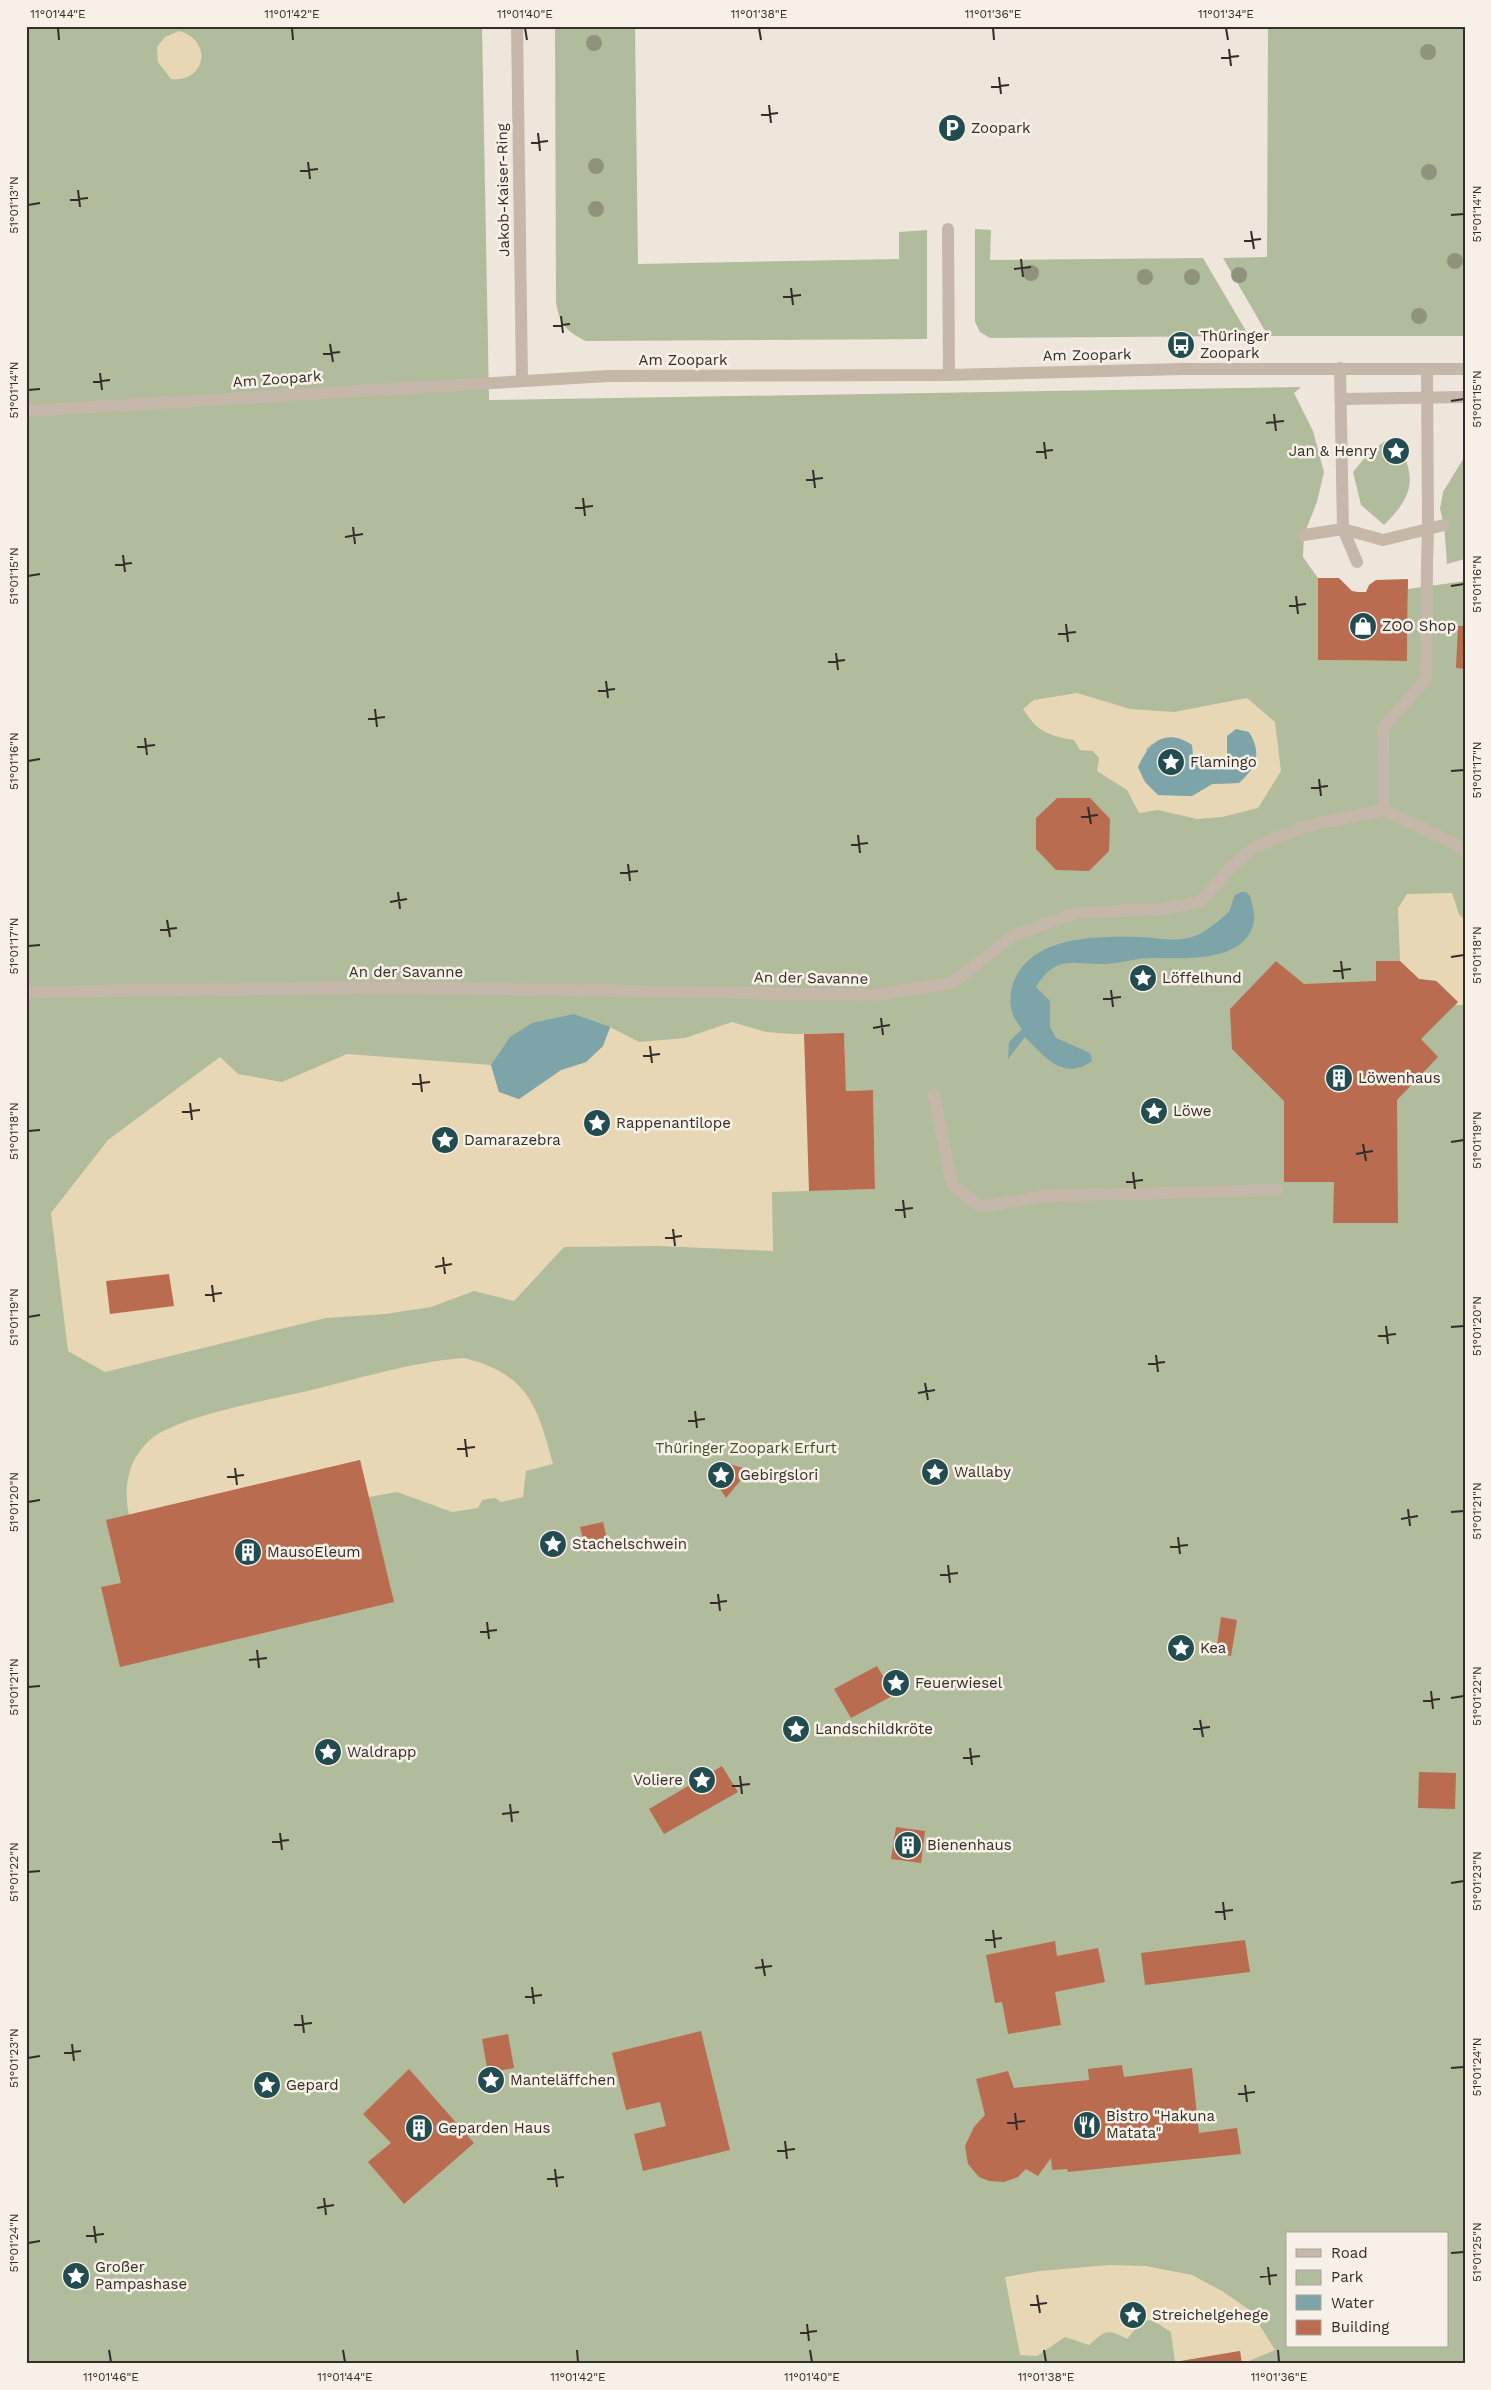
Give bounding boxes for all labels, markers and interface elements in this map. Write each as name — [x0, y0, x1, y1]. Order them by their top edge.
text: 11°01'44"E — [30, 7, 86, 21]
text: 11°01'42"E — [264, 7, 320, 21]
text: 11°01'40"E — [497, 7, 553, 21]
text: 11°01'38"E — [731, 7, 788, 21]
text: 11°01'36"E — [965, 7, 1022, 21]
text: 11°01'34"E — [1198, 7, 1254, 21]
parking icon: Zoopark — [937, 113, 967, 143]
place label: Zoopark — [971, 119, 1031, 137]
street label: Jakob-Kaiser-Ring — [493, 123, 513, 257]
text: 51°01'13"N — [7, 176, 21, 234]
text: 51°01'14"N — [1470, 185, 1484, 243]
place label: Thüringer Zoopark — [1200, 327, 1269, 362]
bus stop icon: Thüringer Zoopark — [1166, 330, 1196, 360]
street label: Am Zoopark — [1042, 345, 1132, 365]
street label: Am Zoopark — [639, 351, 728, 369]
text: 51°01'14"N — [7, 361, 21, 419]
street label: Am Zoopark — [232, 367, 322, 391]
text: 51°01'15"N — [1470, 370, 1484, 428]
place icon: Jan & Henry — [1381, 436, 1411, 466]
place label: Jan & Henry — [1289, 442, 1377, 460]
text: 51°01'15"N — [7, 547, 21, 605]
text: 51°01'16"N — [1470, 555, 1484, 613]
shop icon: ZOO Shop — [1348, 611, 1378, 641]
place label: ZOO Shop — [1382, 617, 1456, 635]
text: 51°01'16"N — [7, 732, 21, 790]
text: 51°01'17"N — [1470, 741, 1484, 799]
place icon: Flamingo — [1156, 747, 1186, 777]
place label: Flamingo — [1190, 753, 1257, 771]
text: 51°01'17"N — [7, 917, 21, 975]
text: 51°01'18"N — [1470, 926, 1484, 984]
street label: An der Savanne — [349, 963, 463, 981]
place icon: Löffelhund — [1128, 963, 1158, 993]
street label: An der Savanne — [754, 968, 868, 988]
place label: Löffelhund — [1162, 969, 1242, 987]
building icon: Löwenhaus — [1324, 1063, 1354, 1093]
place label: Löwenhaus — [1358, 1069, 1441, 1087]
place icon: Löwe — [1139, 1096, 1169, 1126]
text: 51°01'18"N — [7, 1102, 21, 1160]
place label: Löwe — [1173, 1102, 1211, 1120]
place icon: Rappenantilope — [582, 1108, 612, 1138]
text: 51°01'19"N — [1470, 1111, 1484, 1169]
place label: Rappenantilope — [616, 1114, 731, 1132]
place icon: Damarazebra — [430, 1125, 460, 1155]
place label: Damarazebra — [464, 1131, 561, 1149]
text: 51°01'19"N — [7, 1288, 21, 1346]
text: 51°01'20"N — [1470, 1296, 1484, 1356]
park label: Thüringer Zoopark Erfurt — [655, 1439, 837, 1457]
place icon: Wallaby — [920, 1457, 950, 1487]
place icon: Gebirgslori — [706, 1460, 736, 1490]
place label: Wallaby — [954, 1463, 1011, 1481]
place label: Gebirgslori — [740, 1466, 818, 1484]
text: 51°01'20"N — [7, 1472, 21, 1532]
text: 51°01'21"N — [1470, 1482, 1484, 1540]
place icon: Stachelschwein — [538, 1529, 568, 1559]
place label: Stachelschwein — [572, 1535, 687, 1553]
building icon: MausoEleum — [233, 1537, 263, 1567]
place label: MausoEleum — [267, 1543, 361, 1561]
place icon: Kea — [1166, 1633, 1196, 1663]
place label: Kea — [1200, 1639, 1227, 1657]
text: 51°01'21"N — [7, 1658, 21, 1716]
text: 51°01'22"N — [1470, 1666, 1484, 1726]
place icon: Feuerwiesel — [881, 1668, 911, 1698]
place label: Feuerwiesel — [915, 1674, 1003, 1692]
place icon: Landschildkröte — [781, 1714, 811, 1744]
place label: Landschildkröte — [815, 1720, 933, 1738]
place icon: Waldrapp — [313, 1737, 343, 1767]
place label: Waldrapp — [347, 1743, 417, 1761]
place icon: Voliere — [687, 1765, 717, 1795]
place label: Voliere — [633, 1771, 683, 1789]
building icon: Bienenhaus — [893, 1830, 923, 1860]
place label: Bienenhaus — [927, 1836, 1012, 1854]
text: 51°01'22"N — [7, 1842, 21, 1902]
text: 51°01'23"N — [1470, 1851, 1484, 1911]
text: 51°01'23"N — [7, 2028, 21, 2088]
text: 51°01'24"N — [1470, 2037, 1484, 2097]
place icon: Manteläffchen — [476, 2065, 506, 2095]
place icon: Gepard — [252, 2070, 282, 2100]
place label: Manteläffchen — [510, 2071, 616, 2089]
place label: Gepard — [286, 2076, 339, 2094]
place label: Bistro "Hakuna Matata" — [1106, 2107, 1215, 2142]
restaurant icon: Bistro "Hakuna Matata" — [1072, 2110, 1102, 2140]
building icon: Geparden Haus — [404, 2113, 434, 2143]
place label: Geparden Haus — [438, 2119, 550, 2137]
text: 51°01'24"N — [7, 2213, 21, 2273]
text: 51°01'25"N — [1470, 2222, 1484, 2282]
legend — [1286, 2232, 1448, 2348]
text: Road — [1331, 2244, 1368, 2262]
place label: Großer Pampashase — [95, 2258, 187, 2293]
place icon: Großer Pampashase — [61, 2261, 91, 2291]
text: Park — [1331, 2268, 1364, 2286]
text: Water — [1331, 2294, 1374, 2312]
place icon: Streichelgehege — [1118, 2300, 1148, 2330]
place label: Streichelgehege — [1152, 2306, 1269, 2324]
text: Building — [1331, 2318, 1389, 2336]
text: 11°01'46"E — [83, 2370, 139, 2384]
text: 11°01'44"E — [317, 2370, 373, 2384]
text: 11°01'42"E — [550, 2370, 606, 2384]
text: 11°01'40"E — [784, 2370, 840, 2384]
text: 11°01'38"E — [1018, 2370, 1075, 2384]
text: 11°01'36"E — [1251, 2370, 1308, 2384]

